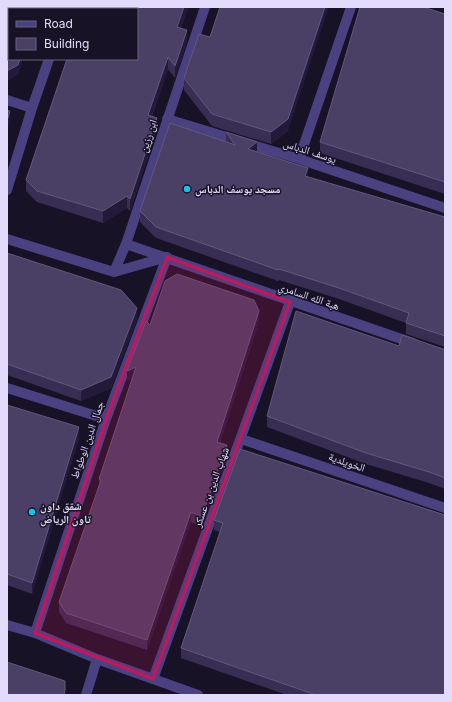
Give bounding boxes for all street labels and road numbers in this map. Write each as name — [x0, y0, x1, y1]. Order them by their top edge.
street label: ابن رزين — [136, 118, 160, 154]
street label: يوسف الدباس — [282, 136, 339, 166]
street label: هبة الله السامري — [276, 279, 342, 315]
street label: جمال الدين الوطواط — [67, 399, 107, 481]
street label: شهاب الدين بن عسكر — [190, 445, 232, 530]
street label: الخويلدية — [327, 449, 367, 475]

